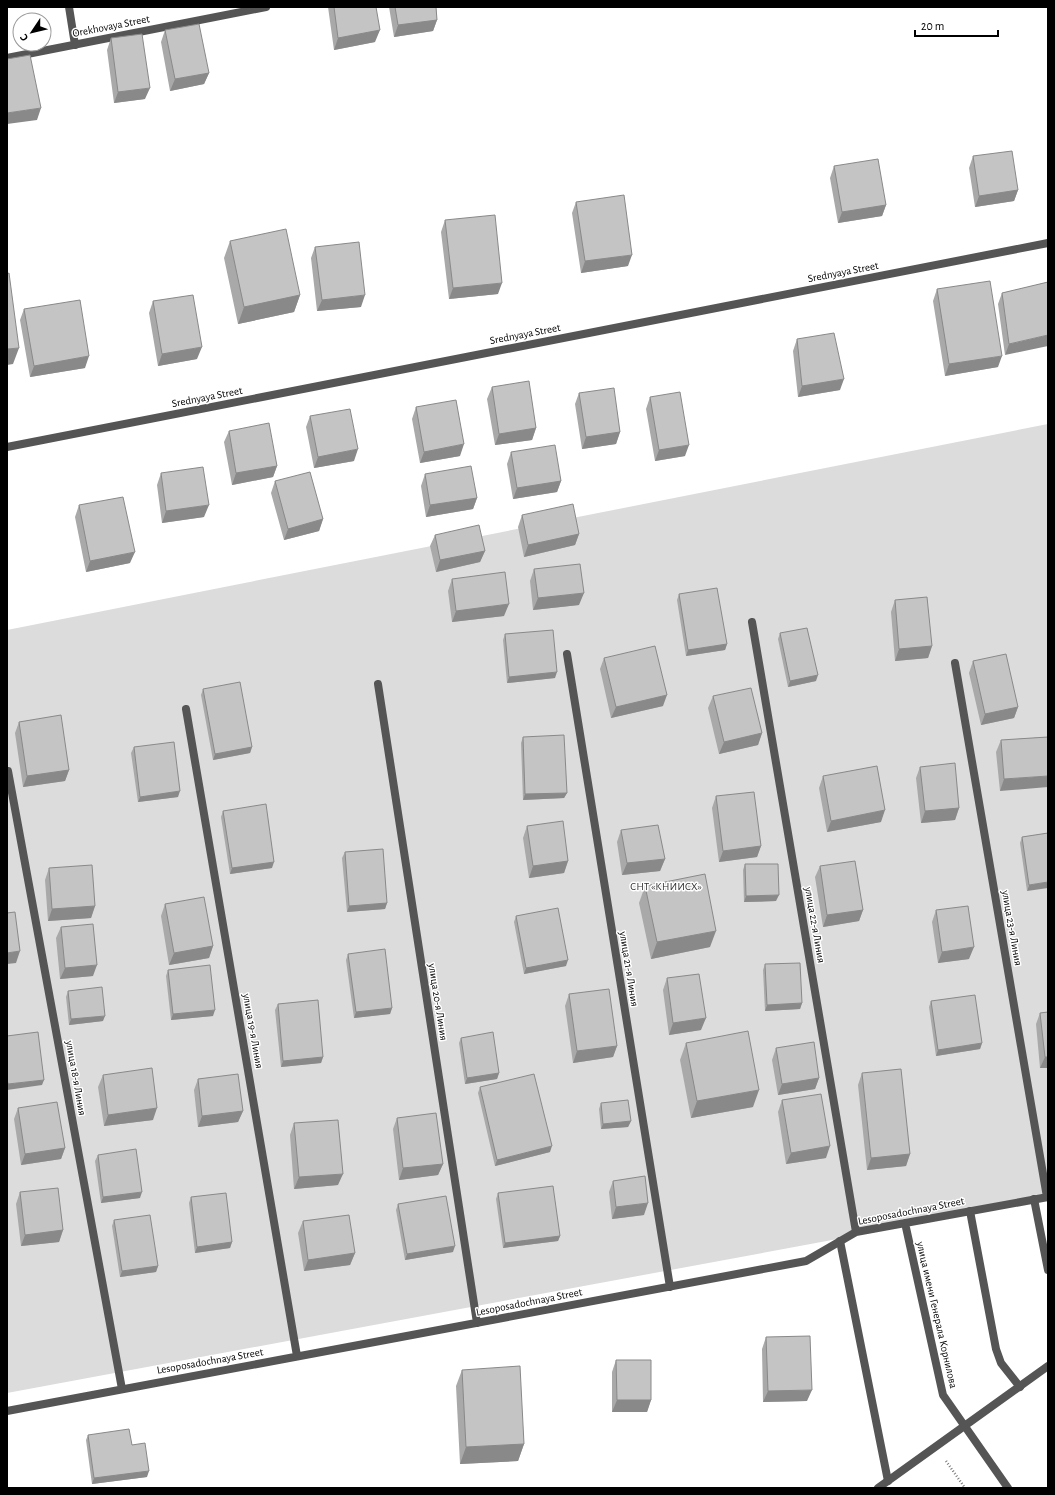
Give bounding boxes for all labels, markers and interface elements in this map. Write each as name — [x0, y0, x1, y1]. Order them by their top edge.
north arrow — [12, 12, 52, 52]
scale bar — [915, 12, 998, 38]
street label: Orekhovaya Street — [72, 13, 151, 39]
text: 20 m — [921, 20, 944, 32]
text: С — [18, 32, 30, 43]
street label: Srednyaya Street — [807, 260, 880, 284]
street label: Srednyaya Street — [489, 322, 562, 346]
street label: Srednyaya Street — [171, 385, 244, 409]
park label: СНТ «КНИИСХ» — [630, 881, 702, 892]
street label: улица 22-я Линия — [803, 885, 827, 964]
street label: улица 23-я Линия — [1000, 888, 1024, 967]
street label: улица 21-я Линия — [617, 930, 640, 1007]
street label: улица 20-я Линия — [426, 962, 450, 1041]
street label: улица 19-я Линия — [241, 992, 265, 1069]
street label: улица 18-я Линия — [64, 1039, 88, 1116]
street label: Lesoposadochnaya Street — [857, 1195, 966, 1227]
street label: улица имени Генерала Корнилова — [915, 1240, 959, 1389]
street label: Lesoposadochnaya Street — [475, 1286, 584, 1318]
street label: Lesoposadochnaya Street — [156, 1346, 265, 1376]

